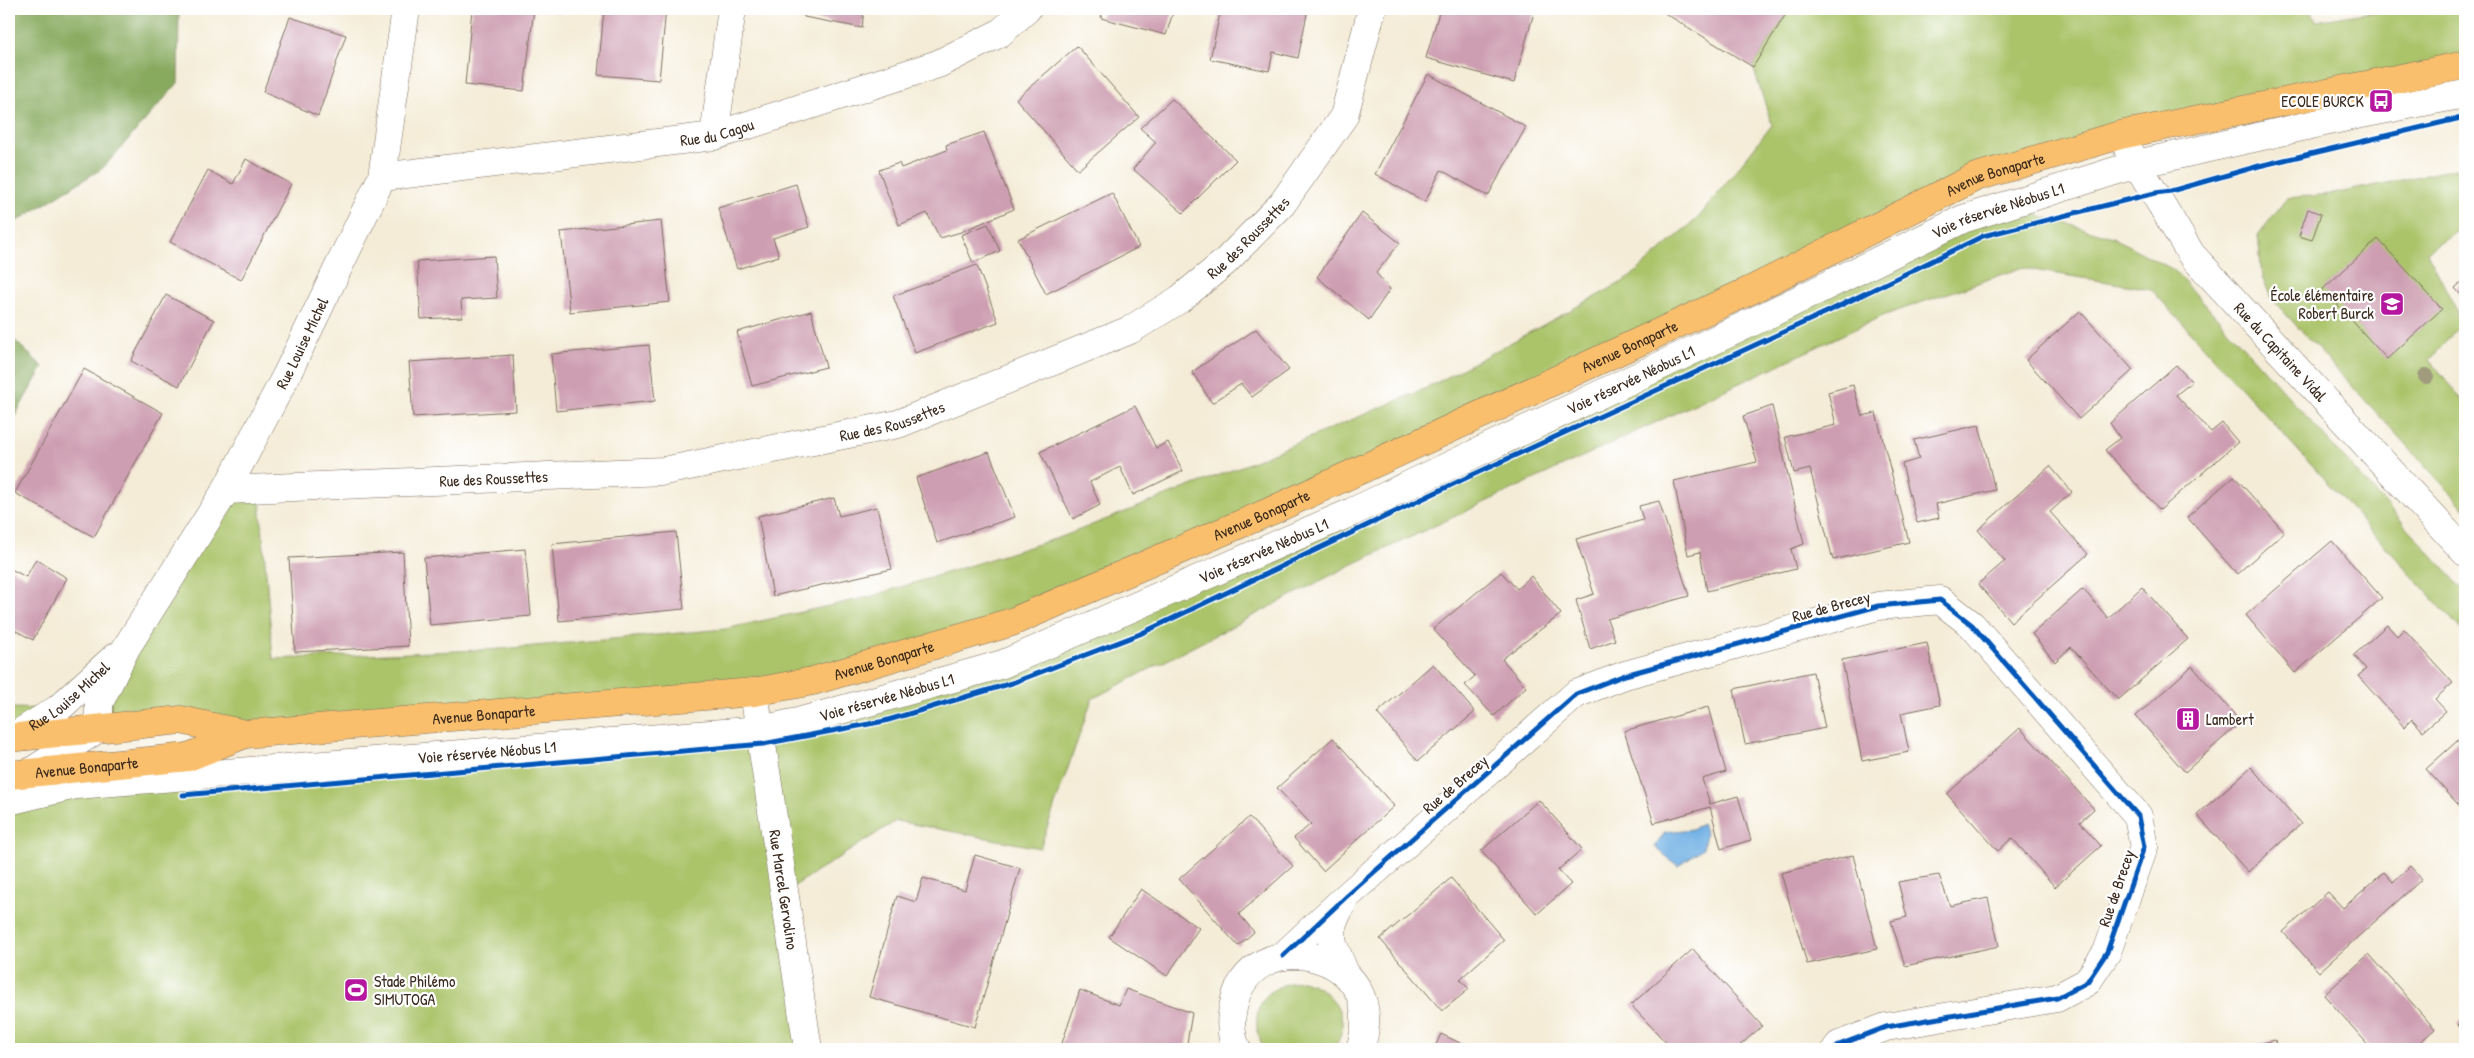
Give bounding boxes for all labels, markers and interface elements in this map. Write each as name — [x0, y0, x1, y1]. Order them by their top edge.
bus stop icon: ECOLE BURCK — [2368, 88, 2394, 114]
place label: ECOLE BURCK — [2281, 90, 2365, 112]
street label: Rue du Cagou — [679, 113, 757, 151]
street label: Avenue Bonaparte — [1942, 146, 2048, 201]
street label: Voie réservée Néobus L1 — [1928, 177, 2067, 244]
street label: Rue des Roussettes — [1202, 192, 1295, 284]
place label: École élémentaire Robert Burck — [2271, 284, 2375, 324]
school or university icon: École élémentaire Robert Burck — [2379, 291, 2405, 317]
street label: Rue Louise Michel — [270, 293, 334, 392]
street label: Rue du Capitaine Vidal — [2229, 297, 2333, 407]
street label: Avenue Bonaparte — [1578, 314, 1682, 378]
street label: Voie réservée Néobus L1 — [1563, 340, 1698, 420]
street label: Rue des Roussettes — [838, 395, 948, 446]
street label: Rue des Roussettes — [439, 465, 548, 492]
street label: Avenue Bonaparte — [1209, 483, 1314, 546]
street label: Voie réservée Néobus L1 — [1195, 513, 1332, 588]
street label: Rue de Brecey — [1790, 585, 1873, 627]
street label: Avenue Bonaparte — [831, 635, 937, 685]
street label: Rue Louise Michel — [24, 656, 115, 736]
street label: Voie réservée Néobus L1 — [817, 667, 957, 726]
street label: Avenue Bonaparte — [431, 699, 537, 730]
building icon: Lambert — [2175, 706, 2201, 732]
place label: Lambert — [2206, 708, 2254, 730]
street label: Voie réservée Néobus L1 — [417, 735, 557, 769]
street label: Rue de Brecey — [1418, 749, 1493, 819]
street label: Avenue Bonaparte — [34, 751, 140, 783]
street label: Rue Marcel Gervolino — [764, 828, 804, 952]
street label: Rue de Brecey — [2093, 846, 2139, 929]
place label: Stade Philémo SIMUTOGA — [374, 970, 456, 1010]
sports icon: Stade Philémo SIMUTOGA — [343, 977, 369, 1003]

